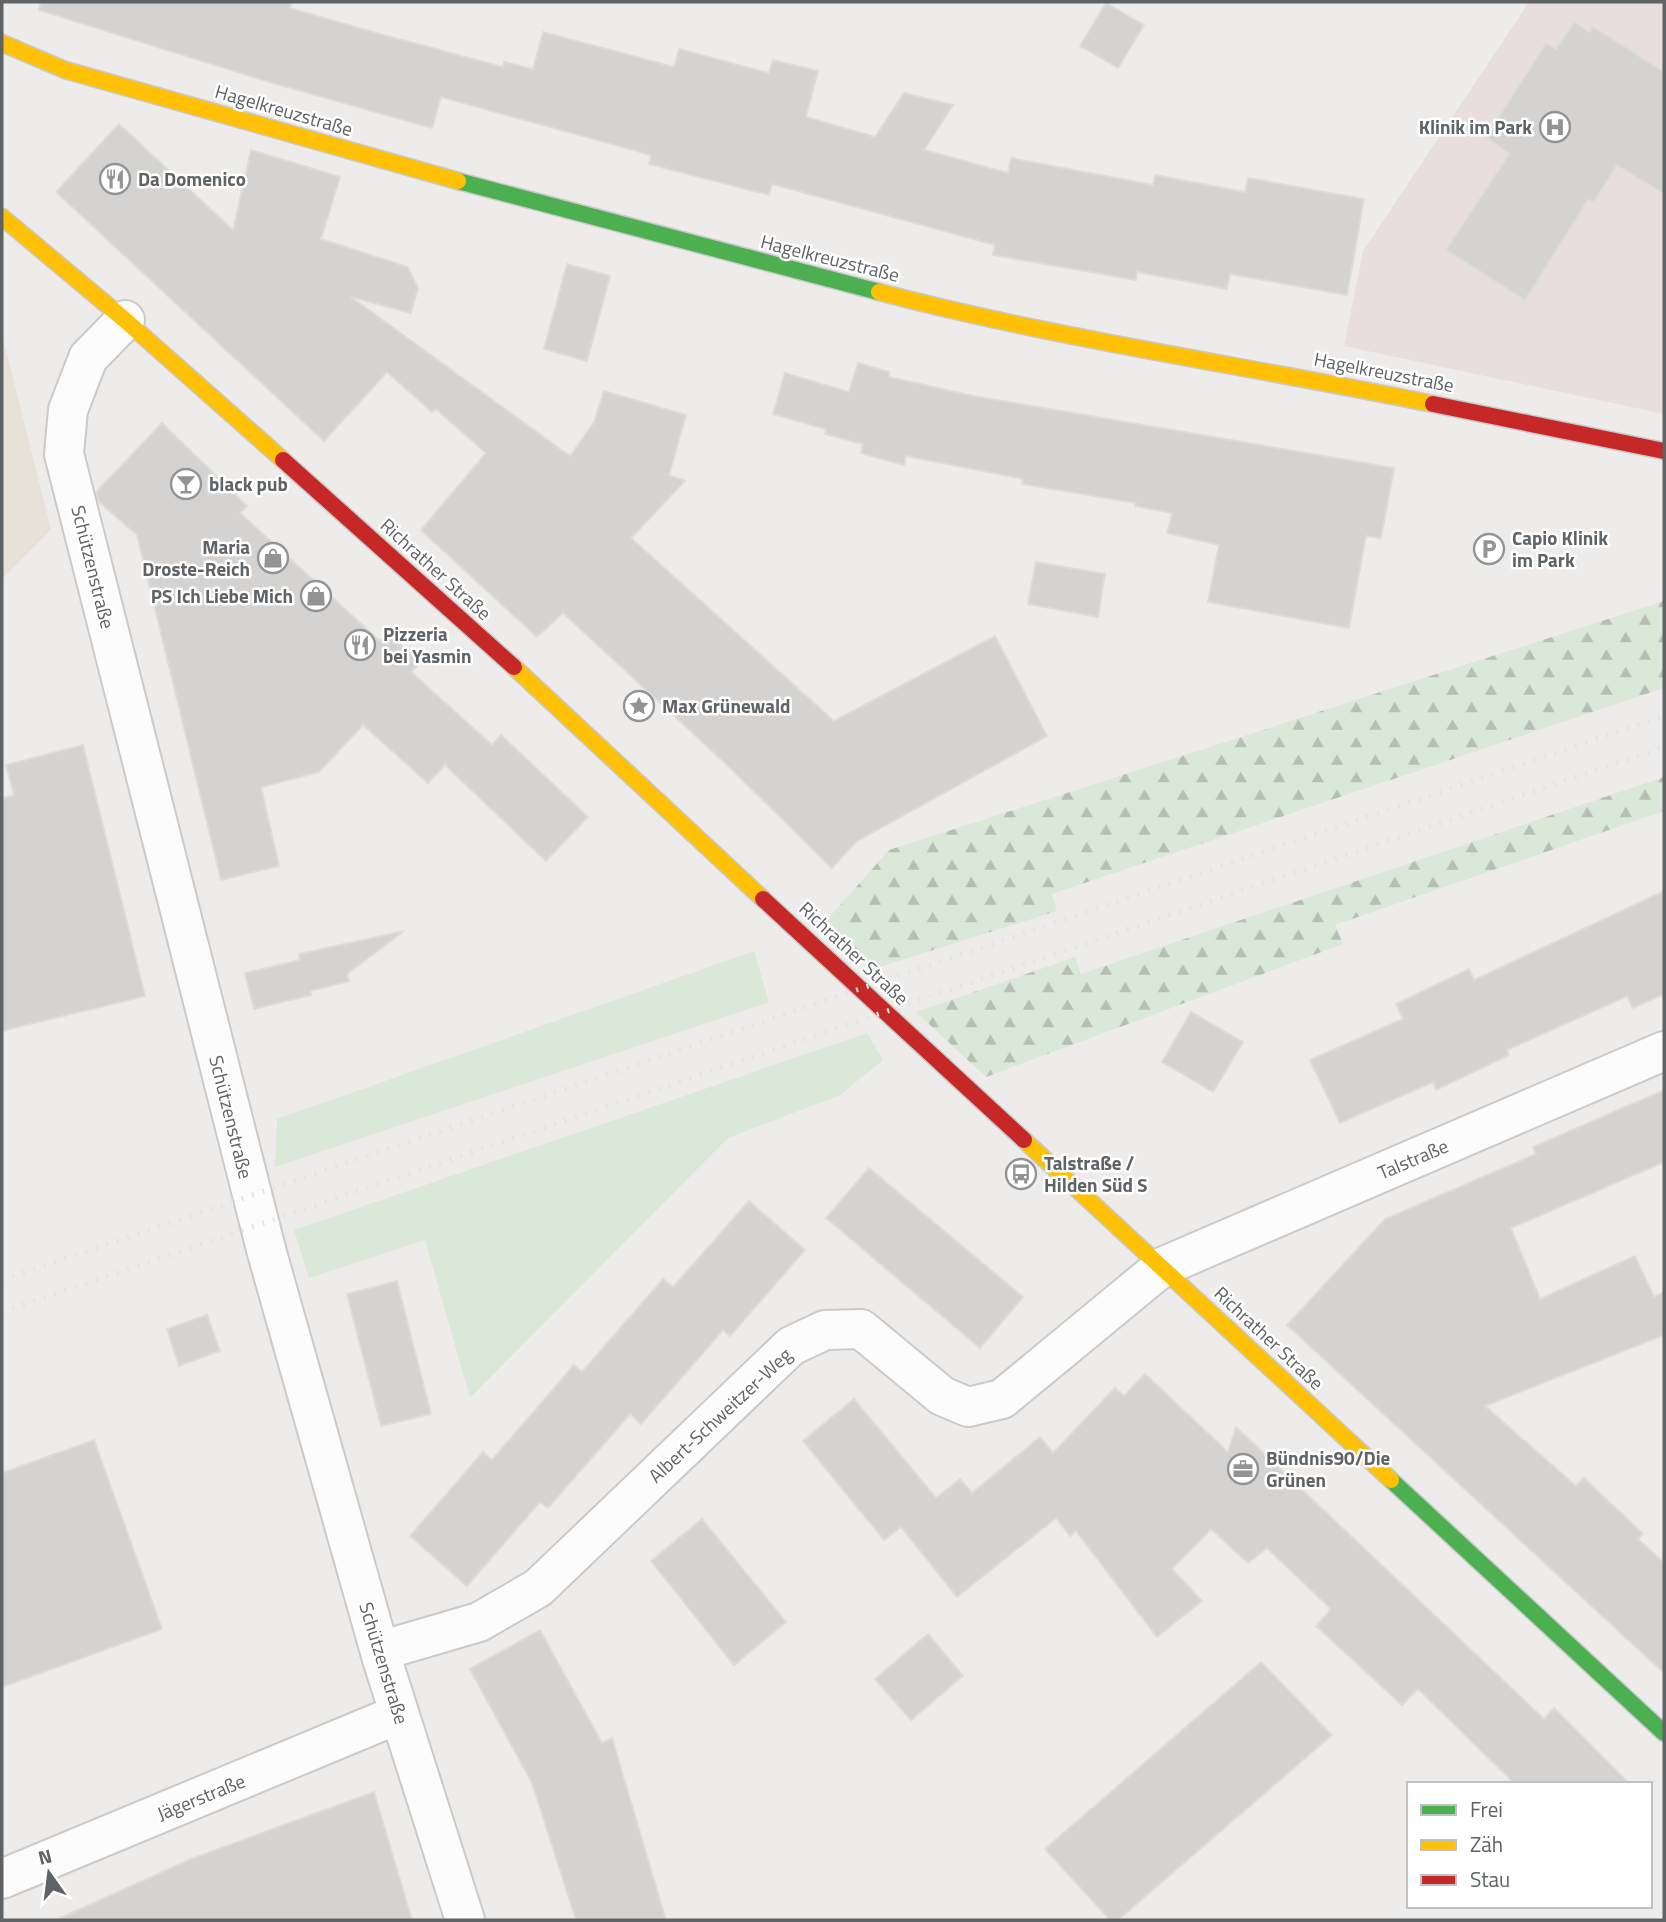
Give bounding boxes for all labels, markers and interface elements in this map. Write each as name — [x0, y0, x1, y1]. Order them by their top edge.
street label: Hagelkreuzstraße — [212, 76, 356, 143]
hospital icon: Klinik im Park — [1538, 110, 1572, 144]
place label: Klinik im Park — [1419, 112, 1532, 141]
restaurant icon: Da Domenico — [98, 162, 132, 196]
place label: Da Domenico — [138, 164, 246, 193]
street label: Hagelkreuzstraße — [758, 226, 903, 289]
street label: Hagelkreuzstraße — [1312, 344, 1457, 399]
bar icon: black pub — [169, 467, 203, 501]
place label: black pub — [209, 469, 288, 498]
street label: Schützenstraße — [64, 502, 123, 632]
street label: Richrather Straße — [374, 511, 498, 627]
place label: Capio Klinik im Park — [1512, 523, 1608, 574]
place label: Maria Droste-Reich — [142, 532, 250, 583]
parking icon: Capio Klinik im Park — [1472, 532, 1506, 566]
shop icon: Maria Droste-Reich — [256, 541, 290, 575]
shop icon: PS Ich Liebe Mich — [299, 579, 333, 613]
place label: PS Ich Liebe Mich — [151, 581, 293, 610]
place label: Pizzeria bei Yasmin — [383, 619, 472, 670]
restaurant icon: Pizzeria bei Yasmin — [343, 628, 377, 662]
place icon: Max Grünewald — [622, 689, 656, 723]
place label: Max Grünewald — [662, 691, 791, 720]
street label: Richrather Straße — [793, 894, 916, 1011]
street label: Schützenstraße — [202, 1052, 261, 1182]
street label: Talstraße — [1373, 1131, 1453, 1186]
place label: Talstraße / Hilden Süd S — [1044, 1148, 1148, 1199]
bus stop icon: Talstraße / Hilden Süd S — [1004, 1157, 1038, 1191]
street label: Richrather Straße — [1208, 1279, 1331, 1396]
street label: Albert-Schweitzer-Weg — [641, 1340, 798, 1489]
place label: Bündnis90/Die Grünen — [1266, 1443, 1391, 1494]
office icon: Bündnis90/Die Grünen — [1226, 1452, 1260, 1486]
street label: Schützenstraße — [352, 1598, 417, 1727]
street label: Jägerstraße — [152, 1766, 249, 1827]
legend — [1407, 1782, 1652, 1908]
text: Frei — [1470, 1793, 1503, 1825]
text: Zäh — [1470, 1828, 1503, 1860]
north arrow — [14, 1838, 84, 1908]
text: N — [35, 1840, 55, 1872]
text: Stau — [1470, 1863, 1510, 1895]

